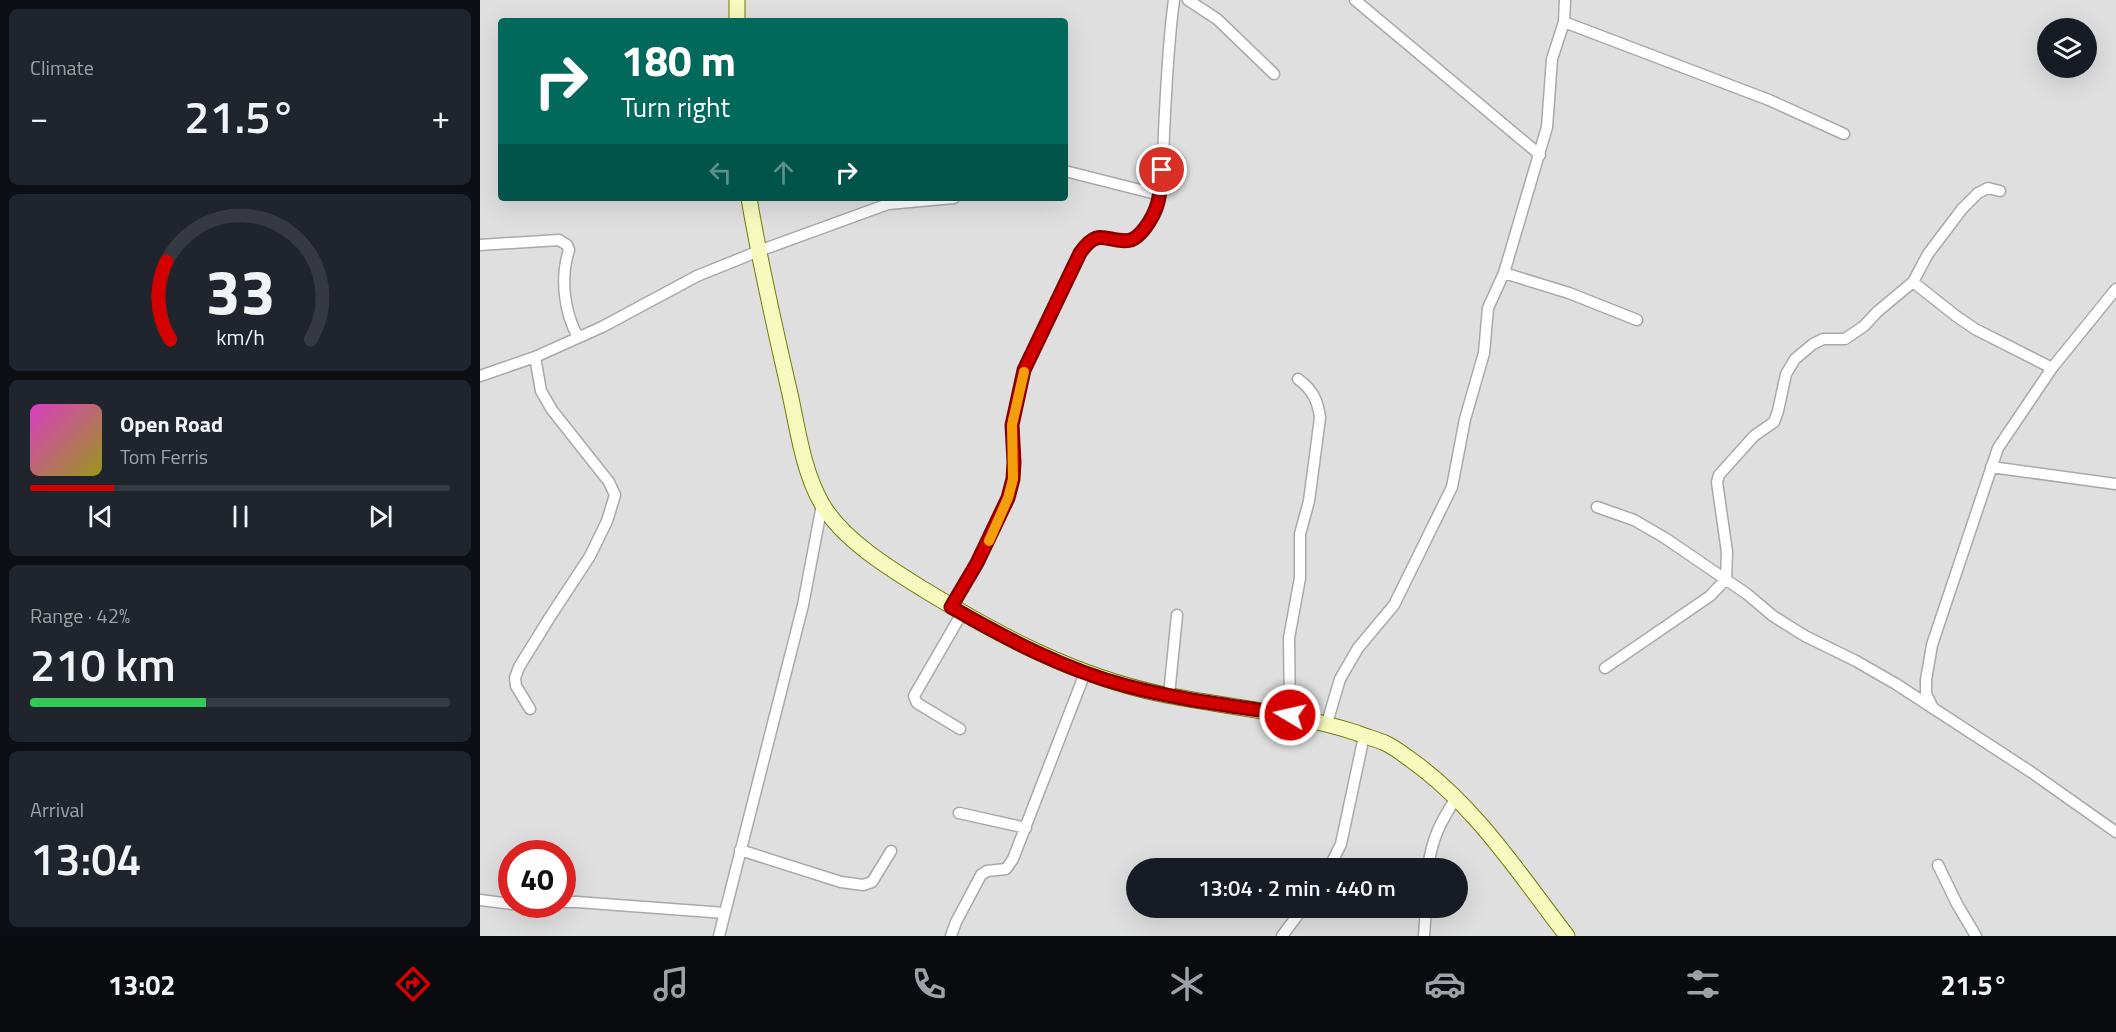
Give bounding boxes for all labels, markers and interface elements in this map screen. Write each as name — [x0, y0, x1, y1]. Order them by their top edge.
map controls — [2037, 18, 2097, 78]
button: layers — [2037, 18, 2097, 78]
text: 180 m — [621, 28, 736, 92]
icon: right — [522, 42, 600, 120]
text: Climate — [30, 52, 94, 83]
text: 21.5° — [184, 82, 296, 150]
text: Turn right — [621, 86, 730, 127]
text: − — [30, 92, 48, 142]
text: + — [432, 92, 450, 142]
pin — [1136, 144, 1187, 195]
icon: arrive — [1145, 153, 1178, 186]
icon: left — [704, 156, 737, 189]
icon: ahead — [767, 156, 800, 189]
icon: right — [830, 156, 863, 189]
text: 33 — [205, 243, 275, 338]
text: km/h — [216, 321, 264, 353]
text: Open Road — [120, 407, 223, 441]
text: Tom Ferris — [120, 441, 208, 472]
icon: previous — [84, 500, 117, 533]
icon: pause — [224, 500, 257, 533]
icon: next — [364, 500, 397, 533]
text: Range · 42% — [30, 600, 130, 631]
text: 210 km — [30, 630, 176, 698]
position arrow — [1258, 683, 1322, 747]
text: Arrival — [30, 794, 84, 825]
text: 13:04 — [30, 824, 142, 892]
speed limit sign: 40 — [498, 840, 576, 918]
text: 13:04 · 2 min · 440 m — [1198, 871, 1396, 905]
icon: directions — [392, 963, 434, 1005]
icon: music — [650, 963, 692, 1005]
icon: phone — [908, 963, 950, 1005]
icon: climate — [1166, 963, 1208, 1005]
icon: car — [1424, 963, 1466, 1005]
icon: filters — [1682, 963, 1724, 1005]
text: 13:02 — [108, 964, 175, 1005]
text: 21.5° — [1940, 964, 2008, 1005]

